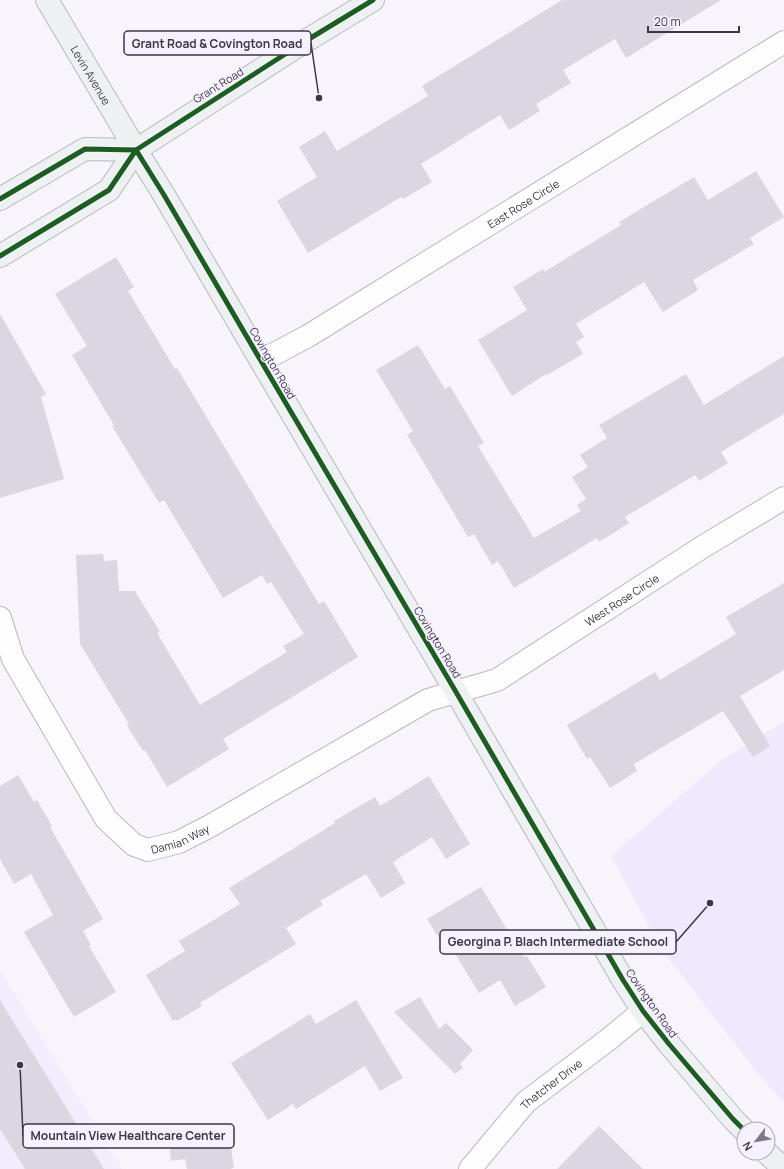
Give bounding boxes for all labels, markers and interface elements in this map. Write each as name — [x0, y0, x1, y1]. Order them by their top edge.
scale bar — [648, 8, 739, 34]
text: 20 m — [654, 13, 681, 30]
callout: Grant Road & Covington Road — [124, 31, 311, 55]
text: Grant Road & Covington Road — [132, 35, 302, 52]
street label: Levin Avenue — [68, 42, 115, 108]
street label: Grant Road — [190, 64, 246, 106]
street label: East Rose Circle — [484, 175, 562, 231]
street label: Covington Road — [246, 324, 300, 402]
street label: West Rose Circle — [582, 570, 662, 629]
street label: Covington Road — [411, 603, 465, 681]
street label: Damian Way — [149, 820, 212, 857]
callout: Georgina P. Blach Intermediate School — [440, 930, 676, 954]
text: Georgina P. Blach Intermediate School — [448, 933, 668, 950]
street label: Covington Road — [623, 966, 681, 1040]
street label: Thatcher Drive — [516, 1055, 585, 1112]
north arrow — [736, 1121, 776, 1161]
callout: Mountain View Healthcare Center — [23, 1124, 234, 1148]
text: Mountain View Healthcare Center — [31, 1127, 226, 1144]
text: N — [738, 1139, 755, 1154]

